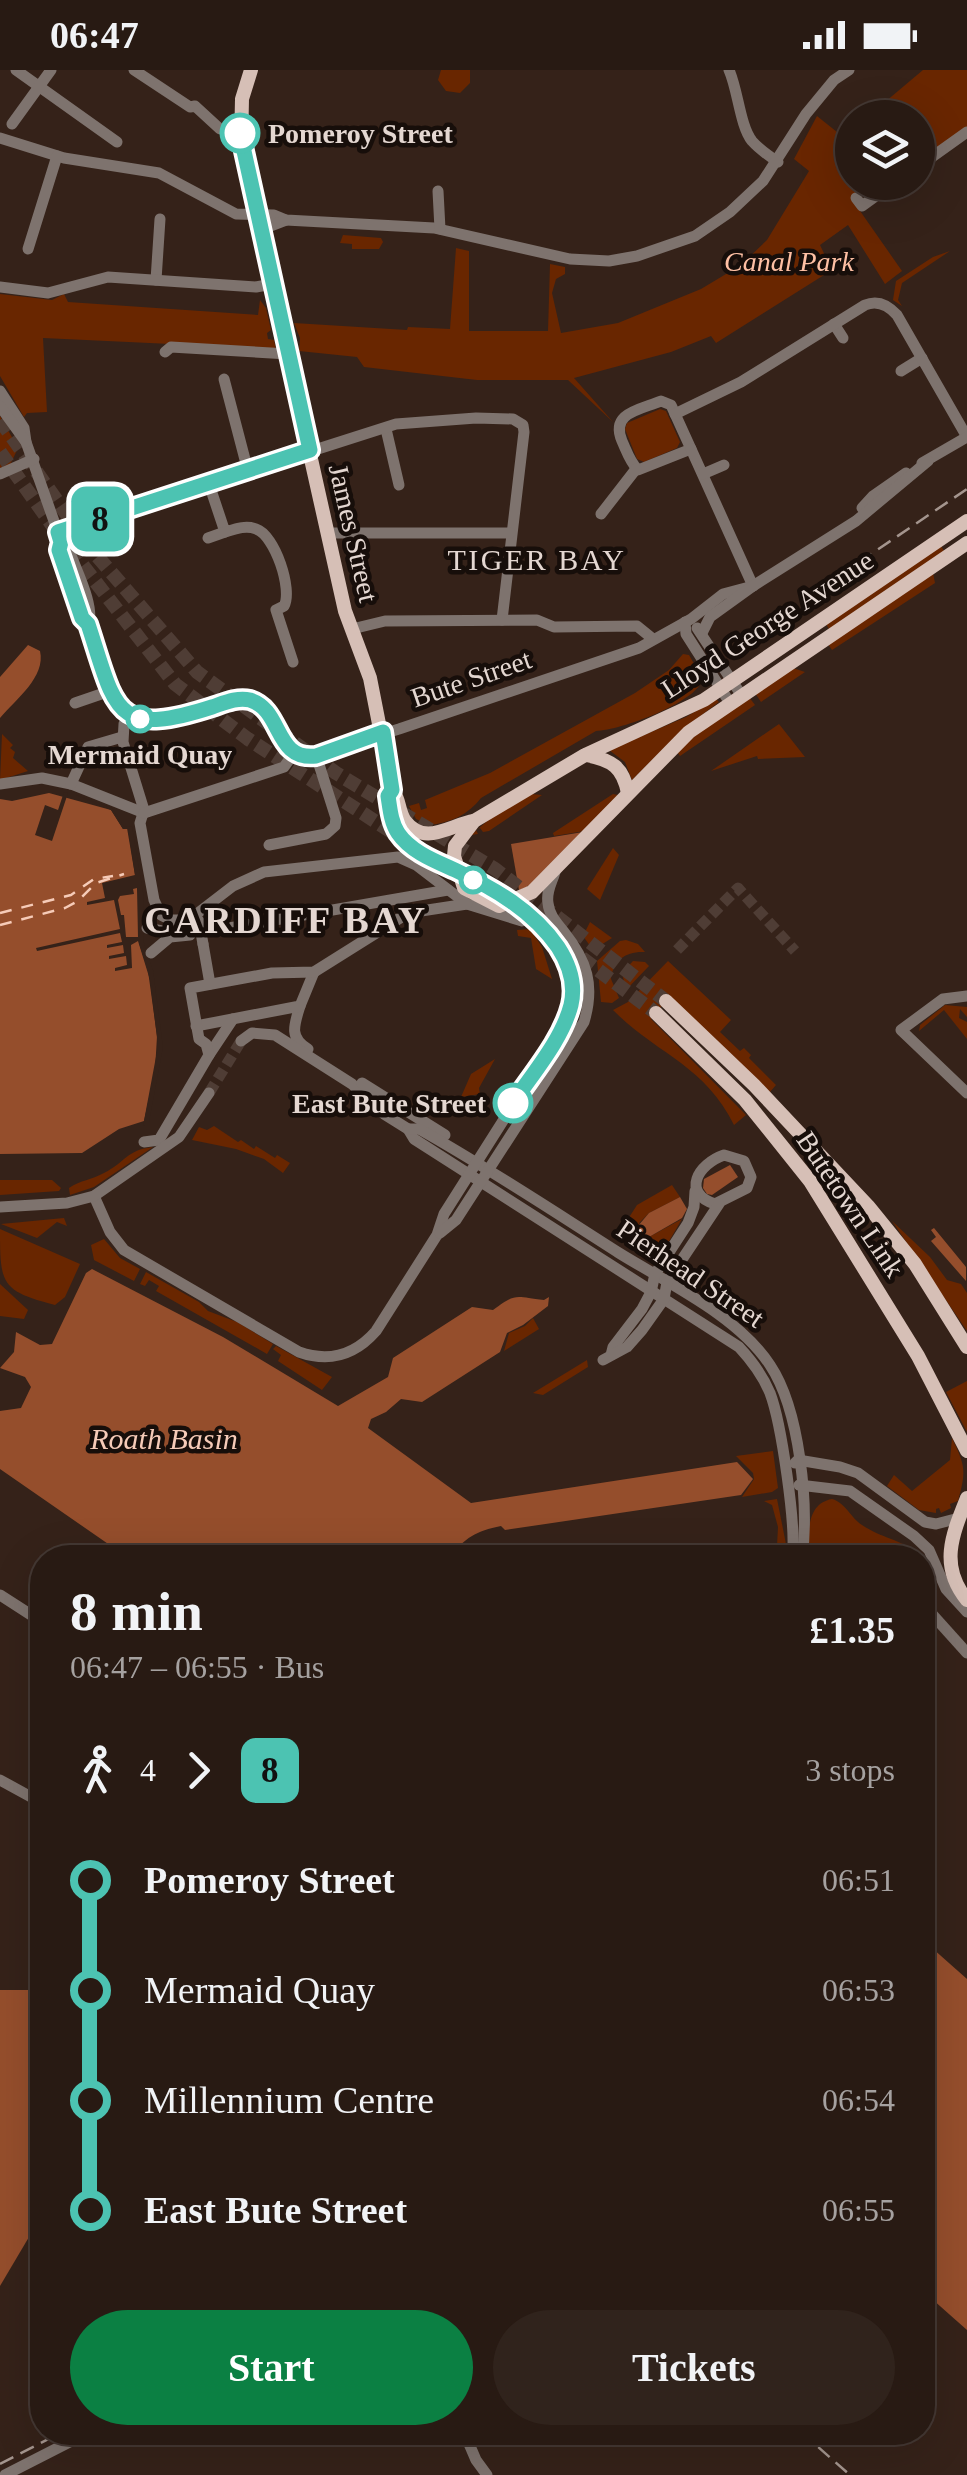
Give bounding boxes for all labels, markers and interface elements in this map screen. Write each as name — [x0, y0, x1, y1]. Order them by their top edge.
text: 06:47 — [50, 14, 139, 56]
map controls — [835, 100, 935, 200]
button: layers — [835, 100, 935, 200]
marker: Pomeroy Street — [221, 114, 259, 152]
place label: Pomeroy Street — [268, 118, 453, 149]
park label: Canal Park — [724, 246, 855, 277]
street label: James Street — [323, 461, 384, 605]
line badge: 8 — [68, 486, 132, 552]
text: 8 — [91, 500, 109, 539]
district label: TIGER BAY — [448, 543, 626, 576]
street label: Lloyd George Avenue — [656, 544, 879, 704]
street label: Bute Street — [407, 643, 536, 714]
marker: Mermaid Quay — [127, 706, 153, 732]
place label: Mermaid Quay — [48, 739, 232, 770]
unlabelled marker — [460, 867, 486, 893]
district label: CARDIFF BAY — [144, 899, 428, 941]
marker: East Bute Street — [494, 1084, 532, 1122]
place label: East Bute Street — [292, 1088, 487, 1119]
street label: Butetown Link — [791, 1126, 911, 1283]
street label: Pierhead Street — [611, 1213, 770, 1334]
water label: Roath Basin — [89, 1422, 238, 1455]
text: 8 min — [70, 1581, 203, 1642]
text: £1.35 — [810, 1609, 895, 1651]
text: 06:47 – 06:55 · Bus — [70, 1649, 324, 1685]
icon: walk — [70, 1743, 125, 1798]
icon: forward — [171, 1743, 226, 1798]
text: 8 — [261, 1751, 279, 1790]
text: 4 — [140, 1752, 156, 1788]
text: 3 stops — [805, 1752, 895, 1788]
text: Pomeroy Street — [144, 1859, 395, 1901]
text: 06:51 — [822, 1862, 895, 1898]
text: Mermaid Quay — [144, 1969, 375, 2011]
text: 06:53 — [822, 1972, 895, 2008]
text: Millennium Centre — [144, 2079, 434, 2121]
text: 06:54 — [822, 2082, 895, 2118]
text: East Bute Street — [144, 2189, 407, 2231]
text: 06:55 — [822, 2192, 895, 2228]
button: Start — [70, 2310, 473, 2425]
button: Tickets — [493, 2310, 895, 2425]

